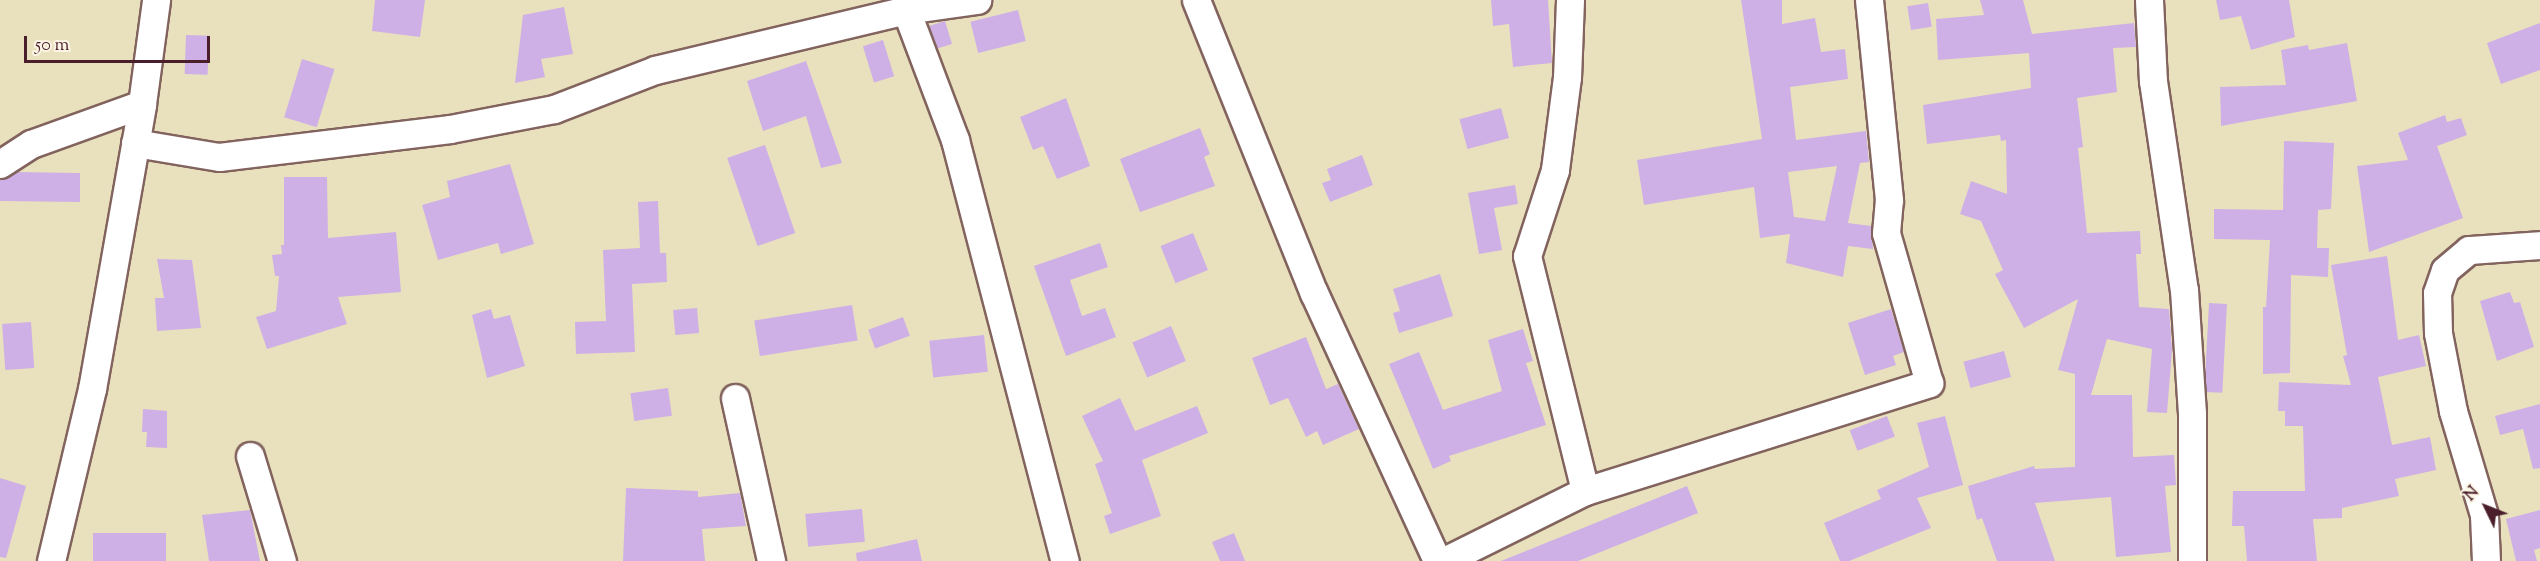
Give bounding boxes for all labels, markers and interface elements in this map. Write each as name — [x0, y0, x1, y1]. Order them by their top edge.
scale bar — [27, 24, 213, 62]
text: 50 m — [35, 33, 69, 59]
north arrow — [2456, 477, 2516, 537]
text: N — [2460, 482, 2485, 507]

